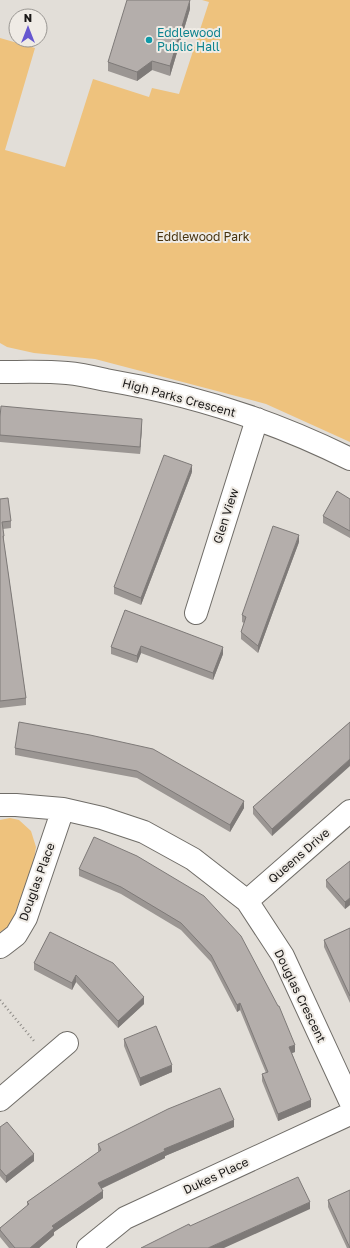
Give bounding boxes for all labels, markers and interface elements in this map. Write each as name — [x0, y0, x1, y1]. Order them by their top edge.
north arrow — [8, 8, 48, 48]
text: N — [24, 11, 32, 24]
place label: Eddlewood Public Hall — [157, 25, 221, 54]
marker: Eddlewood Public Hall — [144, 35, 154, 45]
park label: Eddlewood Park — [157, 229, 250, 244]
street label: High Parks Crescent — [121, 375, 238, 420]
street label: Glen View — [210, 486, 242, 545]
street label: Queens Drive — [265, 825, 333, 886]
street label: Douglas Place — [15, 841, 58, 923]
street label: Douglas Crescent — [271, 947, 330, 1045]
street label: Dukes Place — [181, 1154, 251, 1197]

